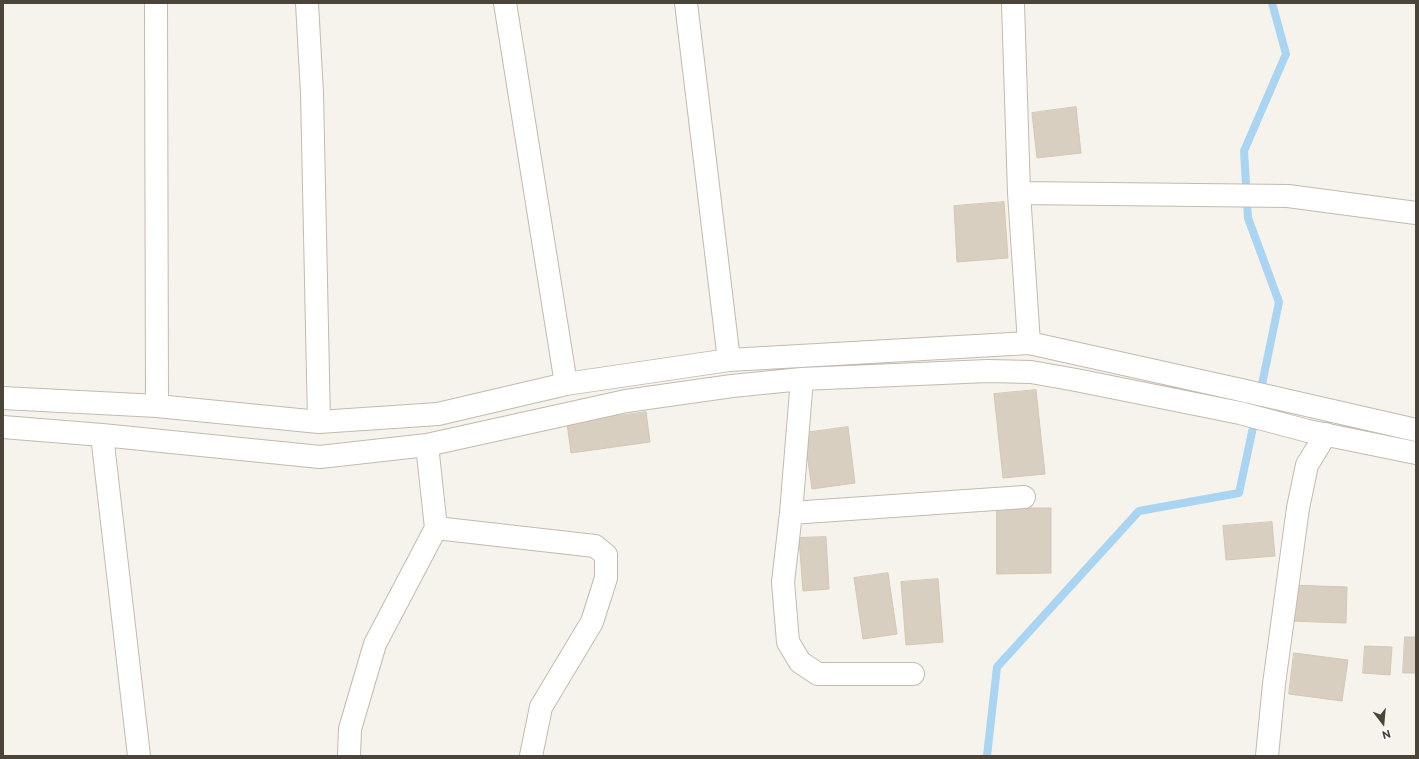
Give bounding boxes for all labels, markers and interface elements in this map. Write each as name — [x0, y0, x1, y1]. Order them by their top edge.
north arrow — [1363, 703, 1403, 743]
text: N — [1381, 728, 1392, 742]

